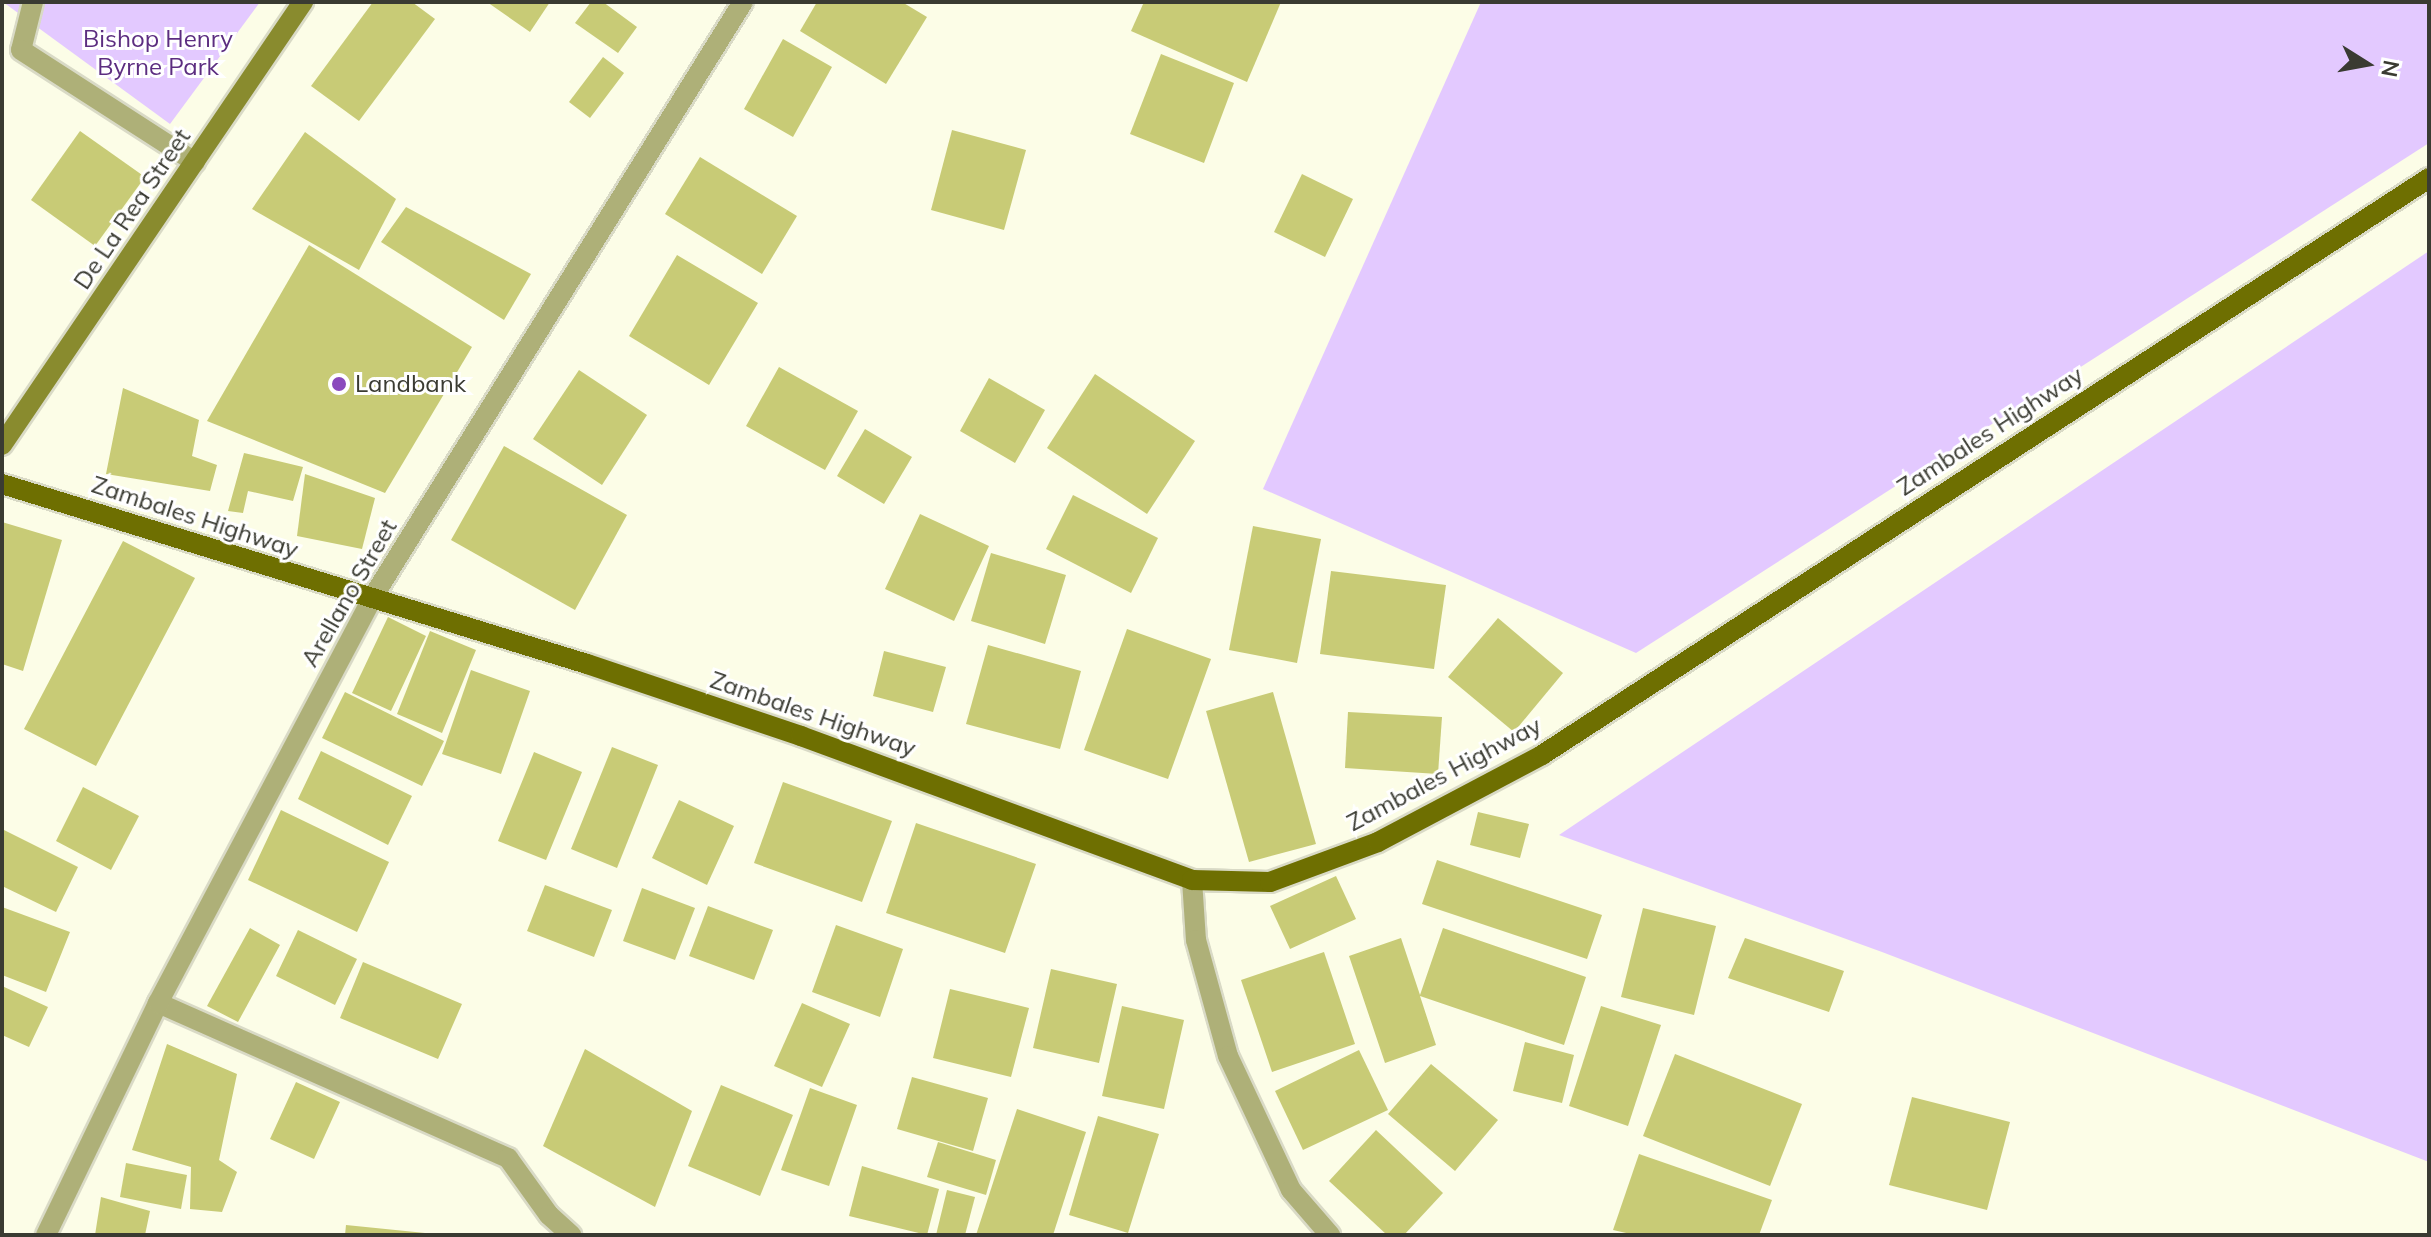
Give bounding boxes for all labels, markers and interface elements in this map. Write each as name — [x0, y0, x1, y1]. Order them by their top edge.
north arrow — [2327, 24, 2407, 104]
park label: Bishop Henry Byrne Park — [83, 25, 233, 81]
text: N — [2375, 58, 2406, 79]
street label: De La Rea Street — [68, 123, 196, 295]
street label: Zambales Highway — [1892, 360, 2088, 502]
place label: Landbank — [355, 370, 466, 398]
marker: Landbank — [330, 375, 348, 393]
street label: Zambales Highway — [88, 470, 302, 564]
street label: Arellano Street — [295, 514, 403, 672]
street label: Zambales Highway — [706, 665, 920, 763]
street label: Zambales Highway — [1342, 711, 1546, 837]

